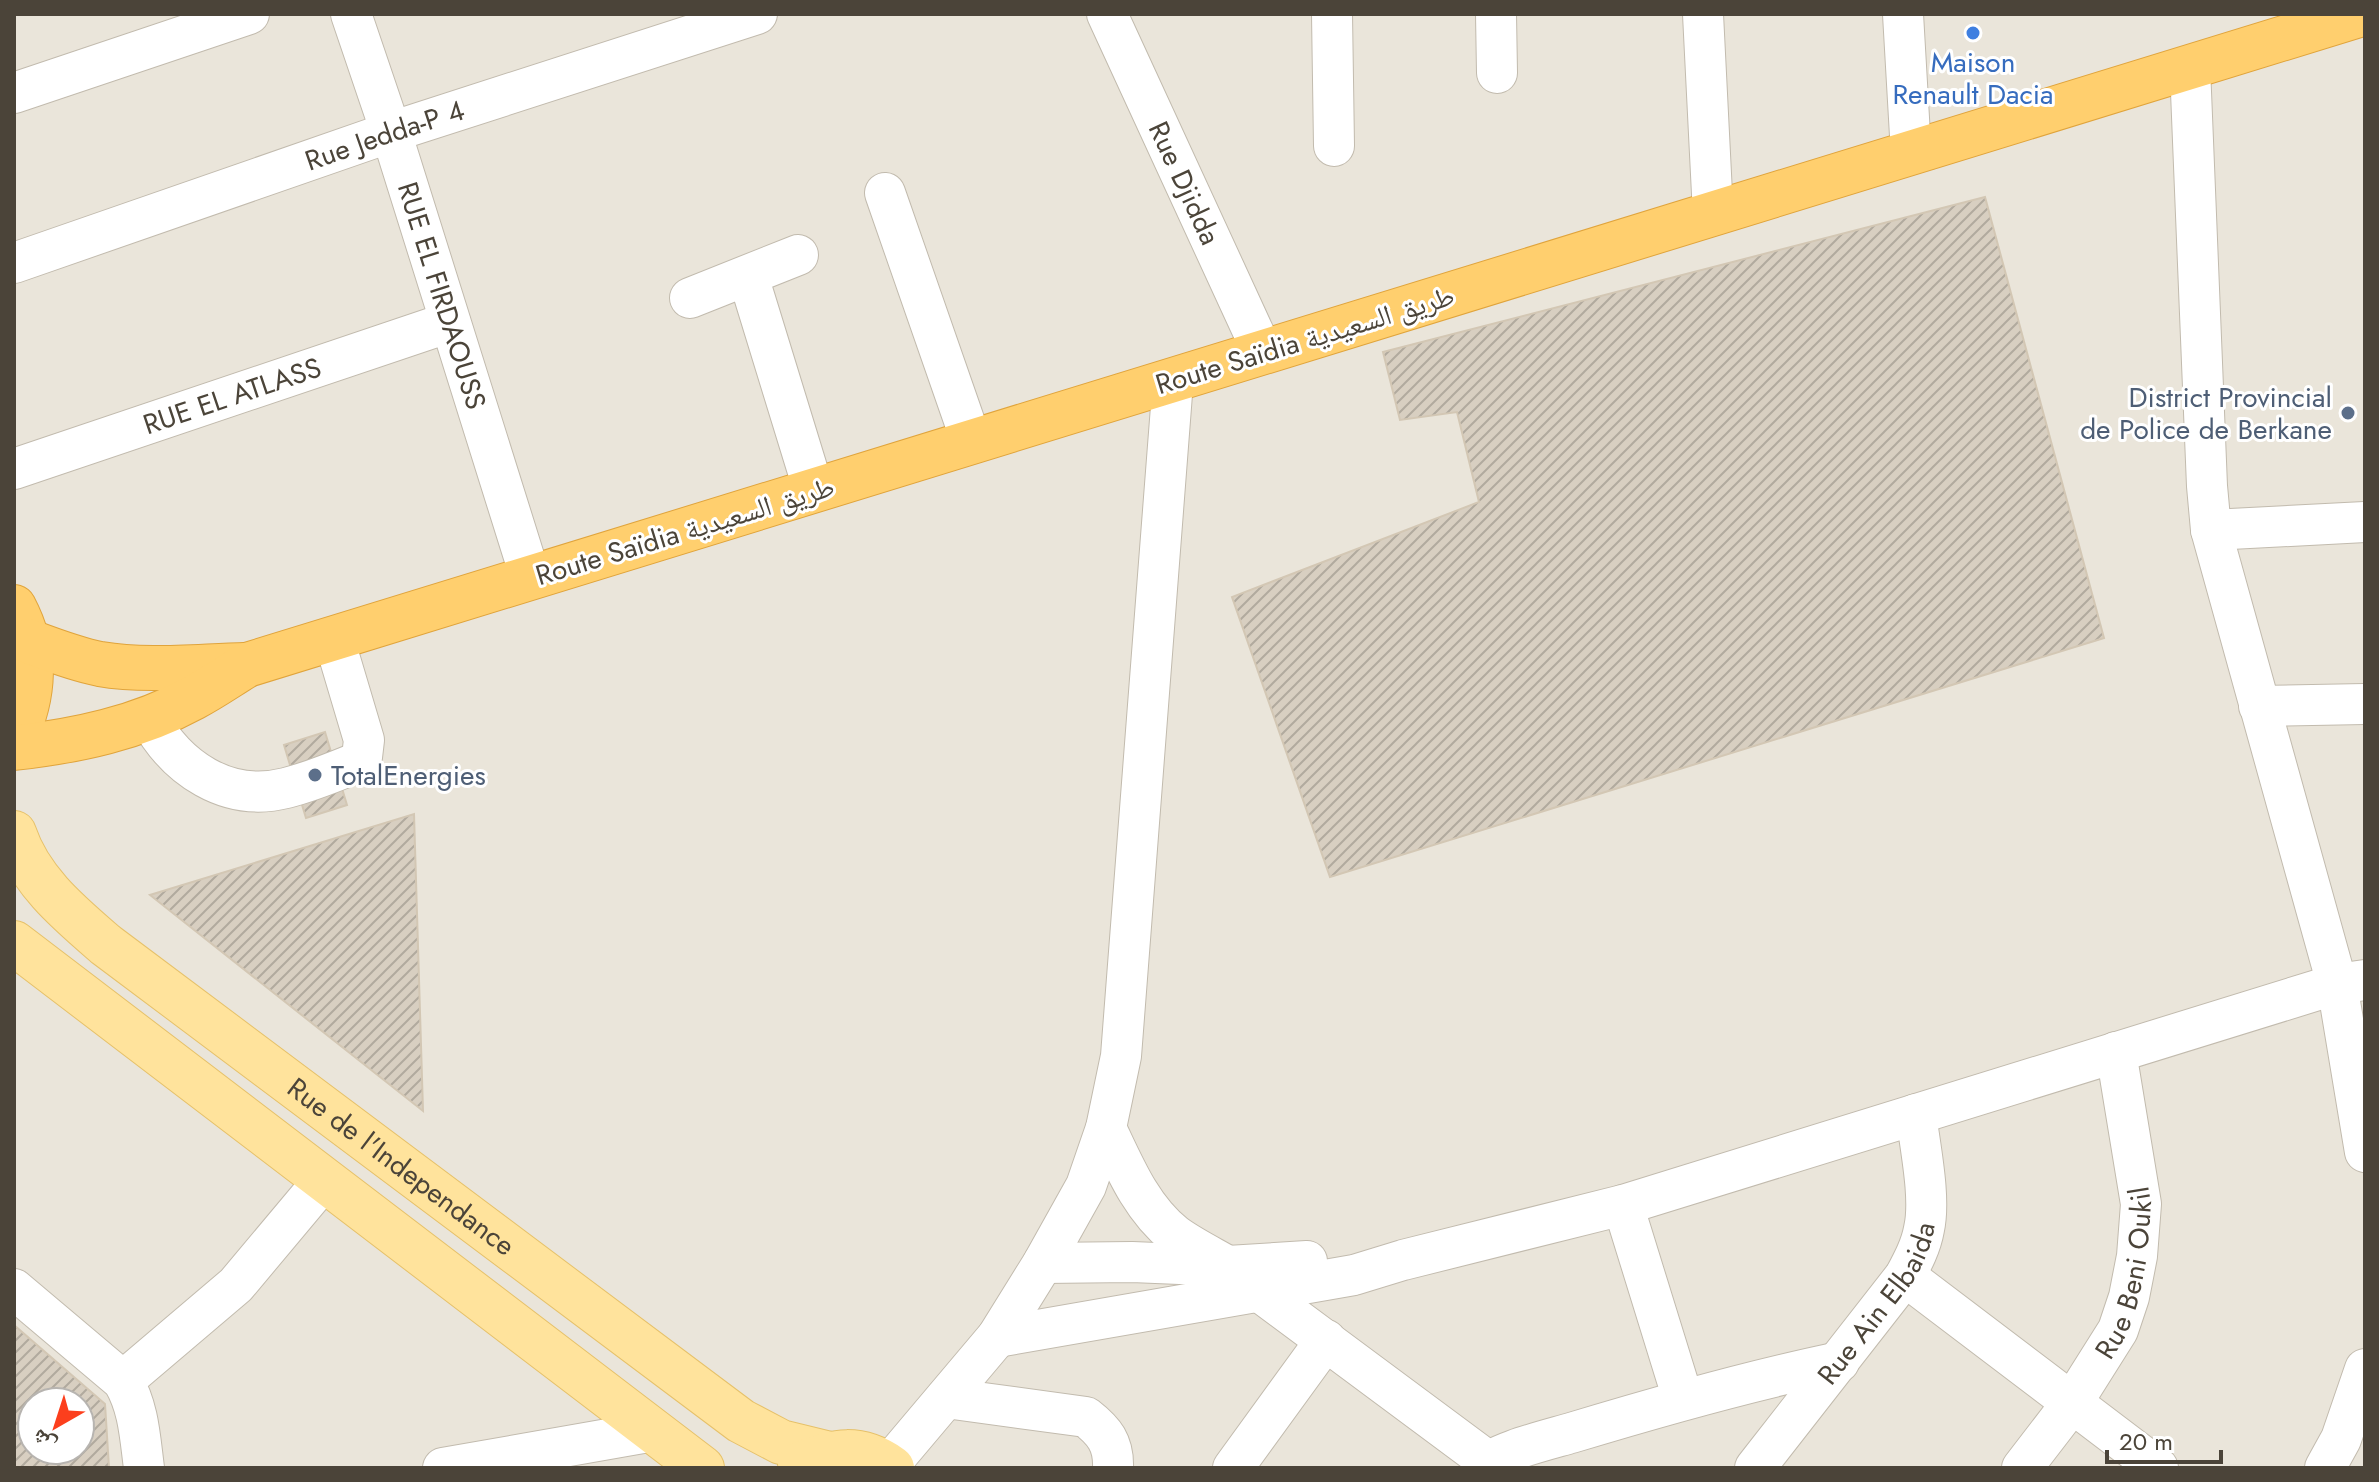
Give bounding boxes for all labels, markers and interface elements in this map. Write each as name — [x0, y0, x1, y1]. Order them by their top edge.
marker: Maison Renault Dacia — [1964, 24, 1982, 42]
place label: Maison Renault Dacia — [1892, 42, 2054, 115]
street label: Rue Jedda-P 4 — [299, 89, 469, 181]
street label: Rue Djidda — [1139, 114, 1231, 251]
street label: RUE EL FIRDAOUSS — [387, 177, 497, 414]
street label: Route Saïdia طريق السعيدية — [1151, 275, 1459, 405]
street label: RUE EL ATLASS — [137, 346, 326, 445]
place label: District Provincial de Police de Berkane — [2080, 377, 2332, 450]
marker: District Provincial de Police de Berkane — [2339, 404, 2357, 422]
street label: Route Saïdia طريق السعيدية — [531, 466, 839, 596]
place label: TotalEnergies — [331, 755, 486, 796]
marker: TotalEnergies — [306, 766, 324, 784]
street label: Rue de l'Independance — [279, 1067, 524, 1265]
street label: Rue Beni Oukil — [2084, 1184, 2162, 1367]
street label: Rue Ain Elbaida — [1807, 1219, 1945, 1393]
north arrow — [16, 1386, 96, 1466]
scale bar — [2107, 1414, 2221, 1464]
text: ش — [24, 1422, 63, 1461]
text: 20 m — [2119, 1424, 2173, 1459]

